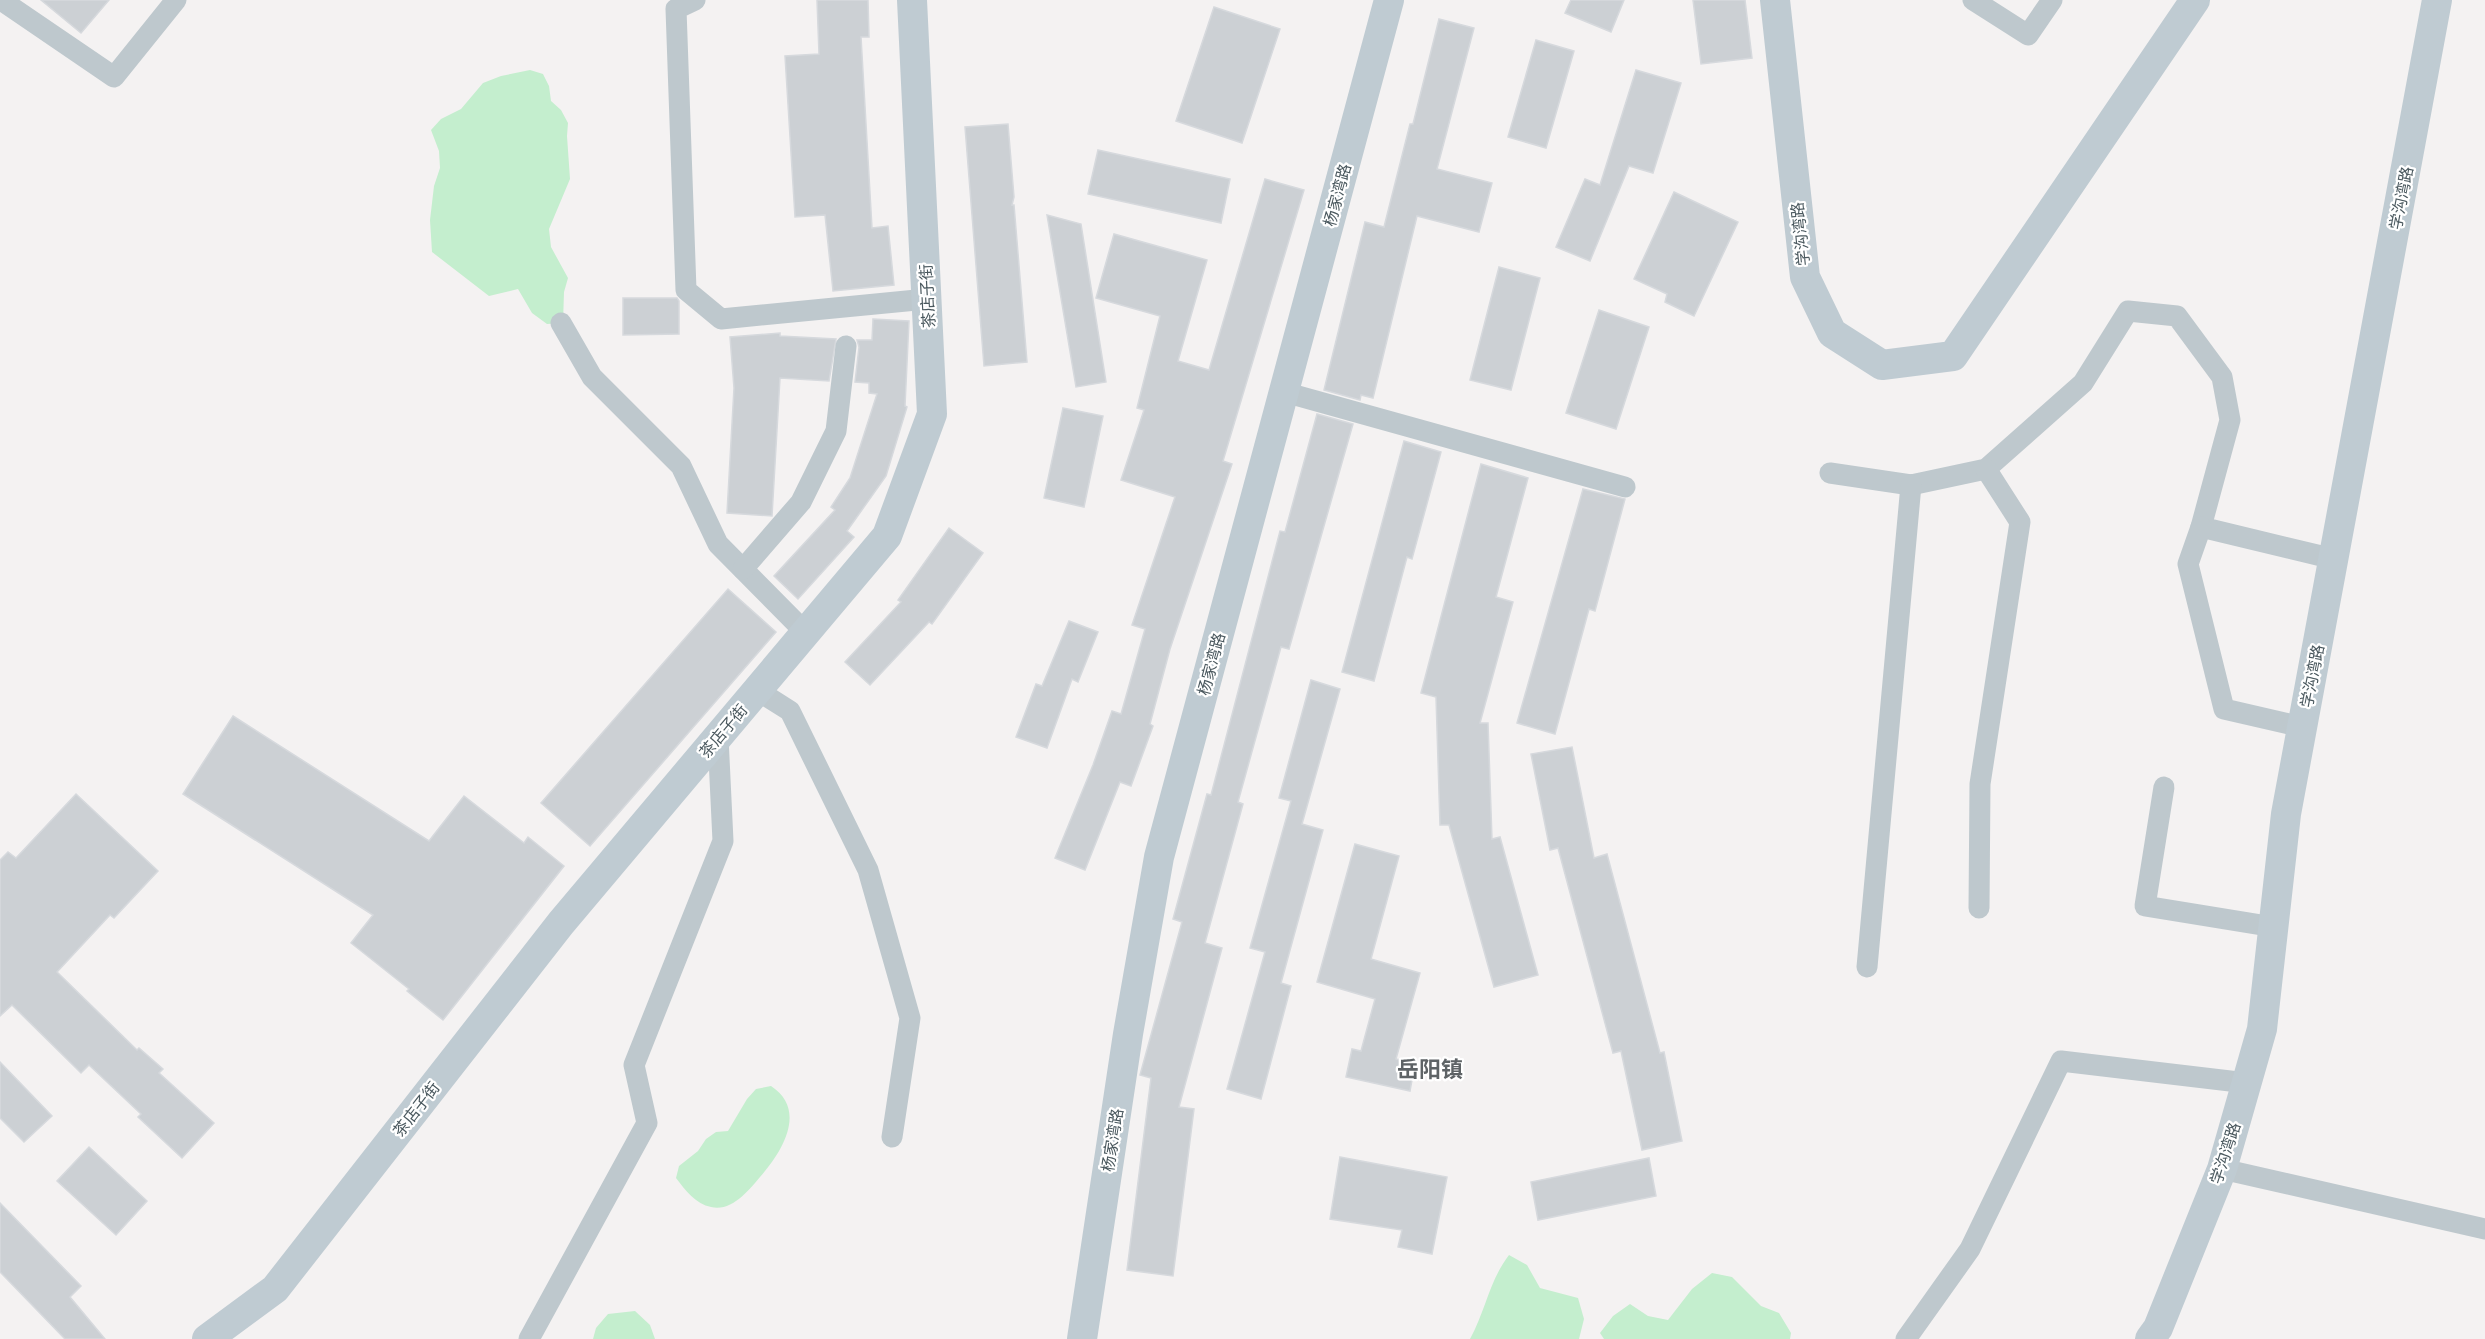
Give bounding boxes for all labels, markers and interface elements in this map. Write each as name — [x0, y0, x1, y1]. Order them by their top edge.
street label: 杨家湾路 — [1320, 162, 1355, 229]
street label: 学沟湾路 — [2386, 165, 2417, 231]
street label: 学沟湾路 — [1788, 201, 1813, 267]
street label: 茶店子街 — [916, 264, 939, 328]
street label: 杨家湾路 — [1194, 631, 1229, 698]
street label: 学沟湾路 — [2297, 643, 2328, 709]
street label: 茶店子街 — [696, 701, 751, 762]
district label: 岳阳镇 — [1397, 1057, 1463, 1082]
street label: 茶店子街 — [389, 1078, 444, 1140]
street label: 杨家湾路 — [1098, 1107, 1127, 1173]
street label: 学沟湾路 — [2207, 1120, 2244, 1187]

